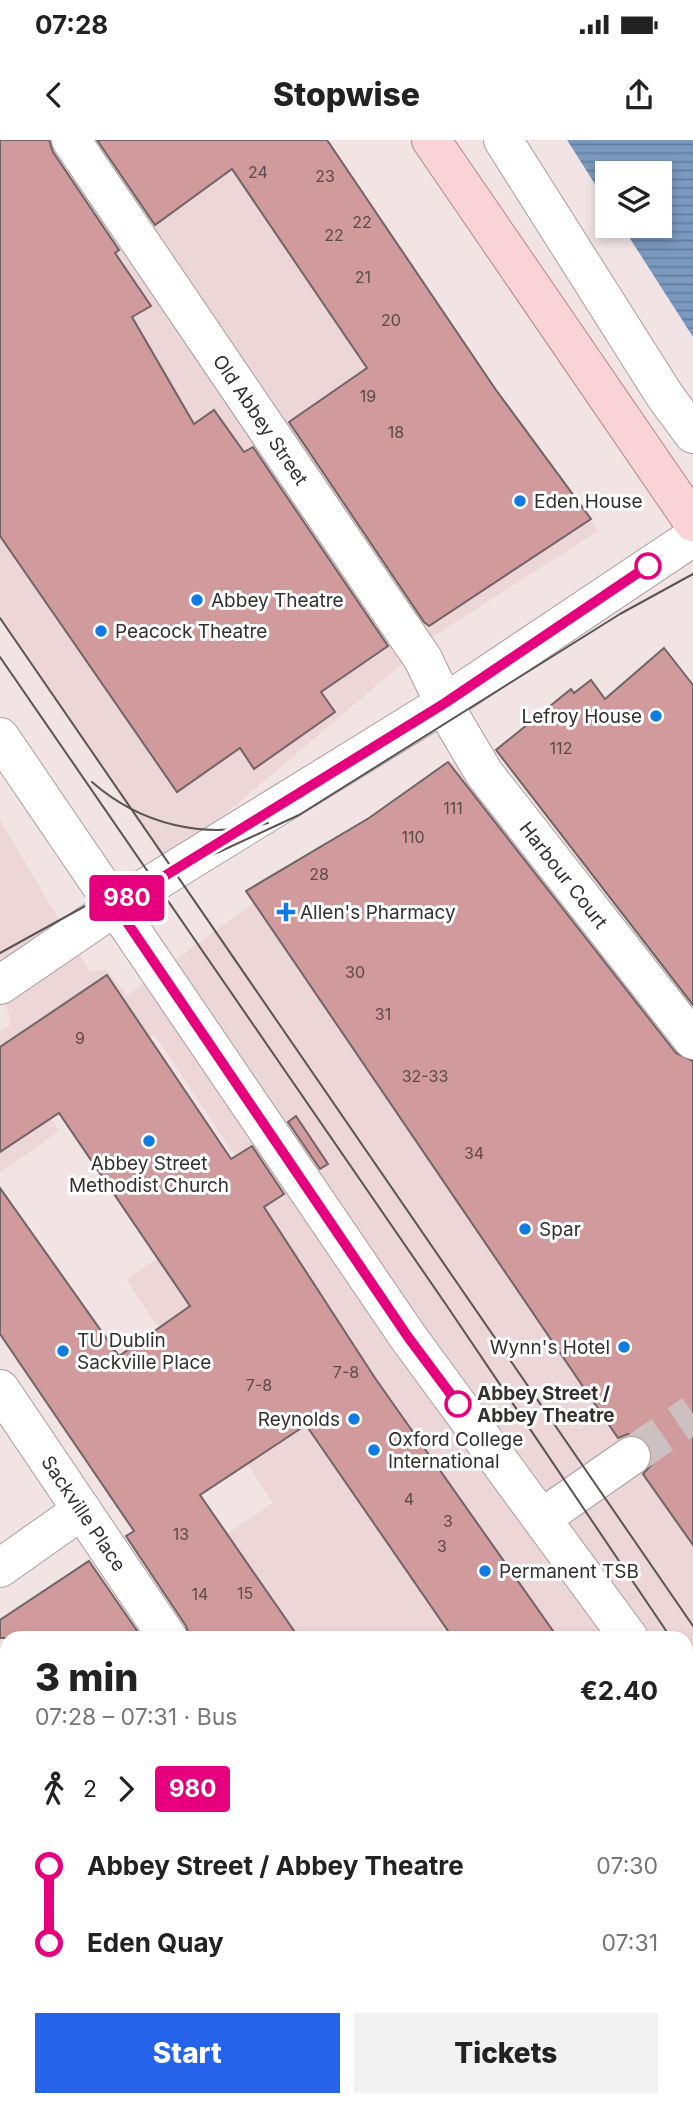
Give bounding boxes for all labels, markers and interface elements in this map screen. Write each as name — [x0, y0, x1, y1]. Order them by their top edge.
text: 07:28 — [35, 9, 108, 40]
text: Stopwise — [273, 75, 420, 114]
icon: back — [35, 76, 73, 114]
icon: share — [620, 76, 658, 114]
map controls — [595, 161, 672, 238]
button: layers — [595, 161, 672, 238]
house number: 24 — [248, 162, 268, 182]
house number: 23 — [315, 166, 335, 186]
house number: 22 — [352, 212, 372, 232]
house number: 22 — [324, 225, 344, 245]
house number: 21 — [355, 267, 371, 287]
house number: 20 — [381, 310, 401, 330]
street label: Old Abbey Street — [208, 350, 313, 490]
house number: 19 — [360, 386, 376, 406]
house number: 18 — [388, 422, 404, 442]
place label: Eden House — [534, 490, 643, 513]
marker: Eden House — [512, 493, 528, 509]
unlabelled marker — [635, 553, 661, 579]
place label: Abbey Theatre — [211, 589, 344, 612]
marker: Abbey Theatre — [189, 592, 205, 608]
place label: Peacock Theatre — [115, 620, 267, 643]
marker: Peacock Theatre — [93, 623, 109, 639]
place label: Lefroy House — [521, 705, 642, 728]
marker: Lefroy House — [648, 708, 664, 724]
house number: 112 — [550, 738, 572, 758]
house number: 111 — [443, 798, 463, 818]
street label: Harbour Court — [515, 817, 612, 933]
house number: 110 — [401, 827, 425, 847]
house number: 28 — [309, 864, 329, 884]
line badge: 980 — [87, 875, 167, 921]
text: 980 — [103, 883, 151, 912]
place label: Allen's Pharmacy — [300, 901, 456, 924]
marker: Allen's Pharmacy — [278, 904, 294, 920]
house number: 30 — [345, 962, 365, 982]
house number: 31 — [375, 1004, 391, 1024]
house number: 9 — [75, 1028, 85, 1048]
house number: 32-33 — [402, 1066, 448, 1086]
marker: Abbey Street Methodist Church — [141, 1133, 157, 1149]
house number: 34 — [464, 1143, 484, 1163]
place label: Abbey Street Methodist Church — [69, 1152, 229, 1197]
place label: Spar — [539, 1218, 581, 1241]
marker: Spar — [517, 1221, 533, 1237]
place label: TU Dublin Sackville Place — [77, 1329, 211, 1374]
place label: Wynn's Hotel — [490, 1336, 610, 1359]
marker: Wynn's Hotel — [616, 1339, 632, 1355]
marker: TU Dublin Sackville Place — [55, 1343, 71, 1359]
house number: 7-8 — [333, 1362, 359, 1382]
house number: 7-8 — [246, 1375, 272, 1395]
place label: Abbey Street / Abbey Theatre — [477, 1382, 615, 1427]
marker: Abbey Street / Abbey Theatre — [445, 1391, 471, 1417]
place label: Reynolds — [258, 1408, 340, 1431]
marker: Reynolds — [346, 1411, 362, 1427]
place label: Oxford College International — [388, 1428, 523, 1473]
marker: Oxford College International — [366, 1442, 382, 1458]
street label: Sackville Place — [36, 1451, 131, 1576]
house number: 4 — [404, 1489, 414, 1509]
house number: 3 — [443, 1511, 453, 1531]
house number: 13 — [173, 1524, 189, 1544]
house number: 3 — [437, 1536, 447, 1556]
place label: Permanent TSB — [499, 1560, 639, 1583]
marker: Permanent TSB — [477, 1563, 493, 1579]
house number: 15 — [237, 1583, 253, 1603]
house number: 14 — [192, 1584, 208, 1604]
text: 3 min — [35, 1654, 138, 1700]
text: €2.40 — [580, 1675, 658, 1706]
text: 07:28 – 07:31 · Bus — [35, 1703, 237, 1731]
icon: walk — [35, 1770, 73, 1808]
icon: forward — [107, 1770, 145, 1808]
text: 980 — [169, 1774, 216, 1803]
text: 2 — [83, 1775, 97, 1803]
text: Abbey Street / Abbey Theatre — [87, 1850, 464, 1881]
text: 07:30 — [596, 1852, 658, 1880]
text: Eden Quay — [87, 1927, 224, 1958]
text: 07:31 — [602, 1929, 658, 1957]
button: Start — [35, 2013, 340, 2093]
button: Tickets — [354, 2013, 658, 2093]

